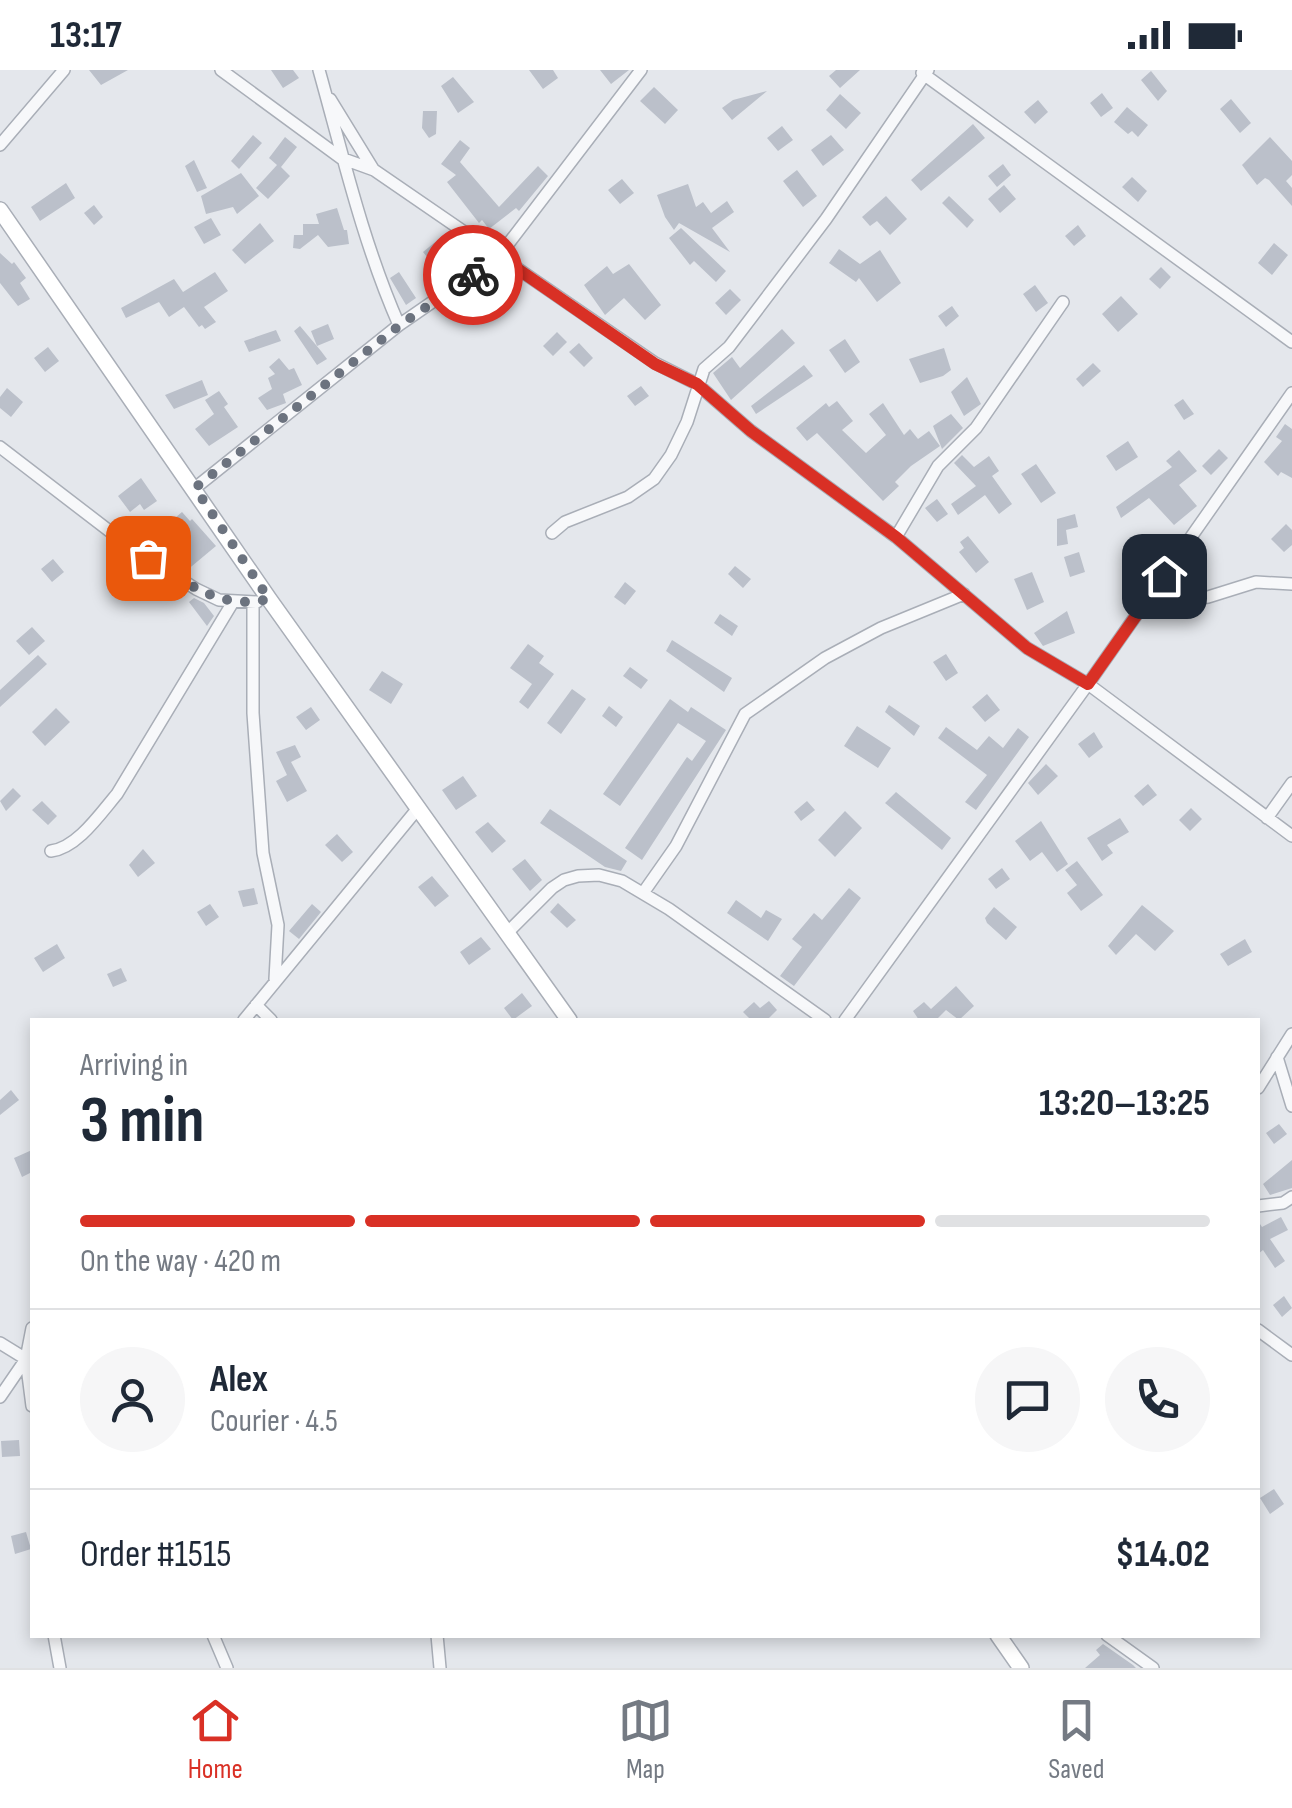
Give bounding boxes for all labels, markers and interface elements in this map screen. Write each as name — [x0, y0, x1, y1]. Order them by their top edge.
text: 13:17 — [50, 13, 122, 58]
courier — [423, 225, 523, 325]
icon: bike — [446, 248, 501, 303]
pin — [106, 516, 191, 601]
icon: bag — [121, 531, 176, 586]
pin — [1122, 534, 1207, 619]
icon: home — [1137, 549, 1192, 604]
text: Arriving in — [80, 1046, 188, 1085]
text: 13:20–13:25 — [1039, 1081, 1210, 1126]
text: 3 min — [80, 1083, 204, 1161]
text: On the way · 420 m — [80, 1242, 281, 1281]
button: person — [80, 1347, 185, 1452]
button: chat — [975, 1347, 1080, 1452]
button: phone — [1105, 1347, 1210, 1452]
text: Alex — [210, 1357, 268, 1402]
text: Courier · 4.5 — [210, 1402, 338, 1441]
text: Order #1515 — [80, 1532, 231, 1577]
text: $14.02 — [1115, 1532, 1210, 1577]
tab: Home — [188, 1693, 243, 1786]
tab: Map — [618, 1693, 673, 1786]
tab: Saved — [1048, 1693, 1104, 1786]

